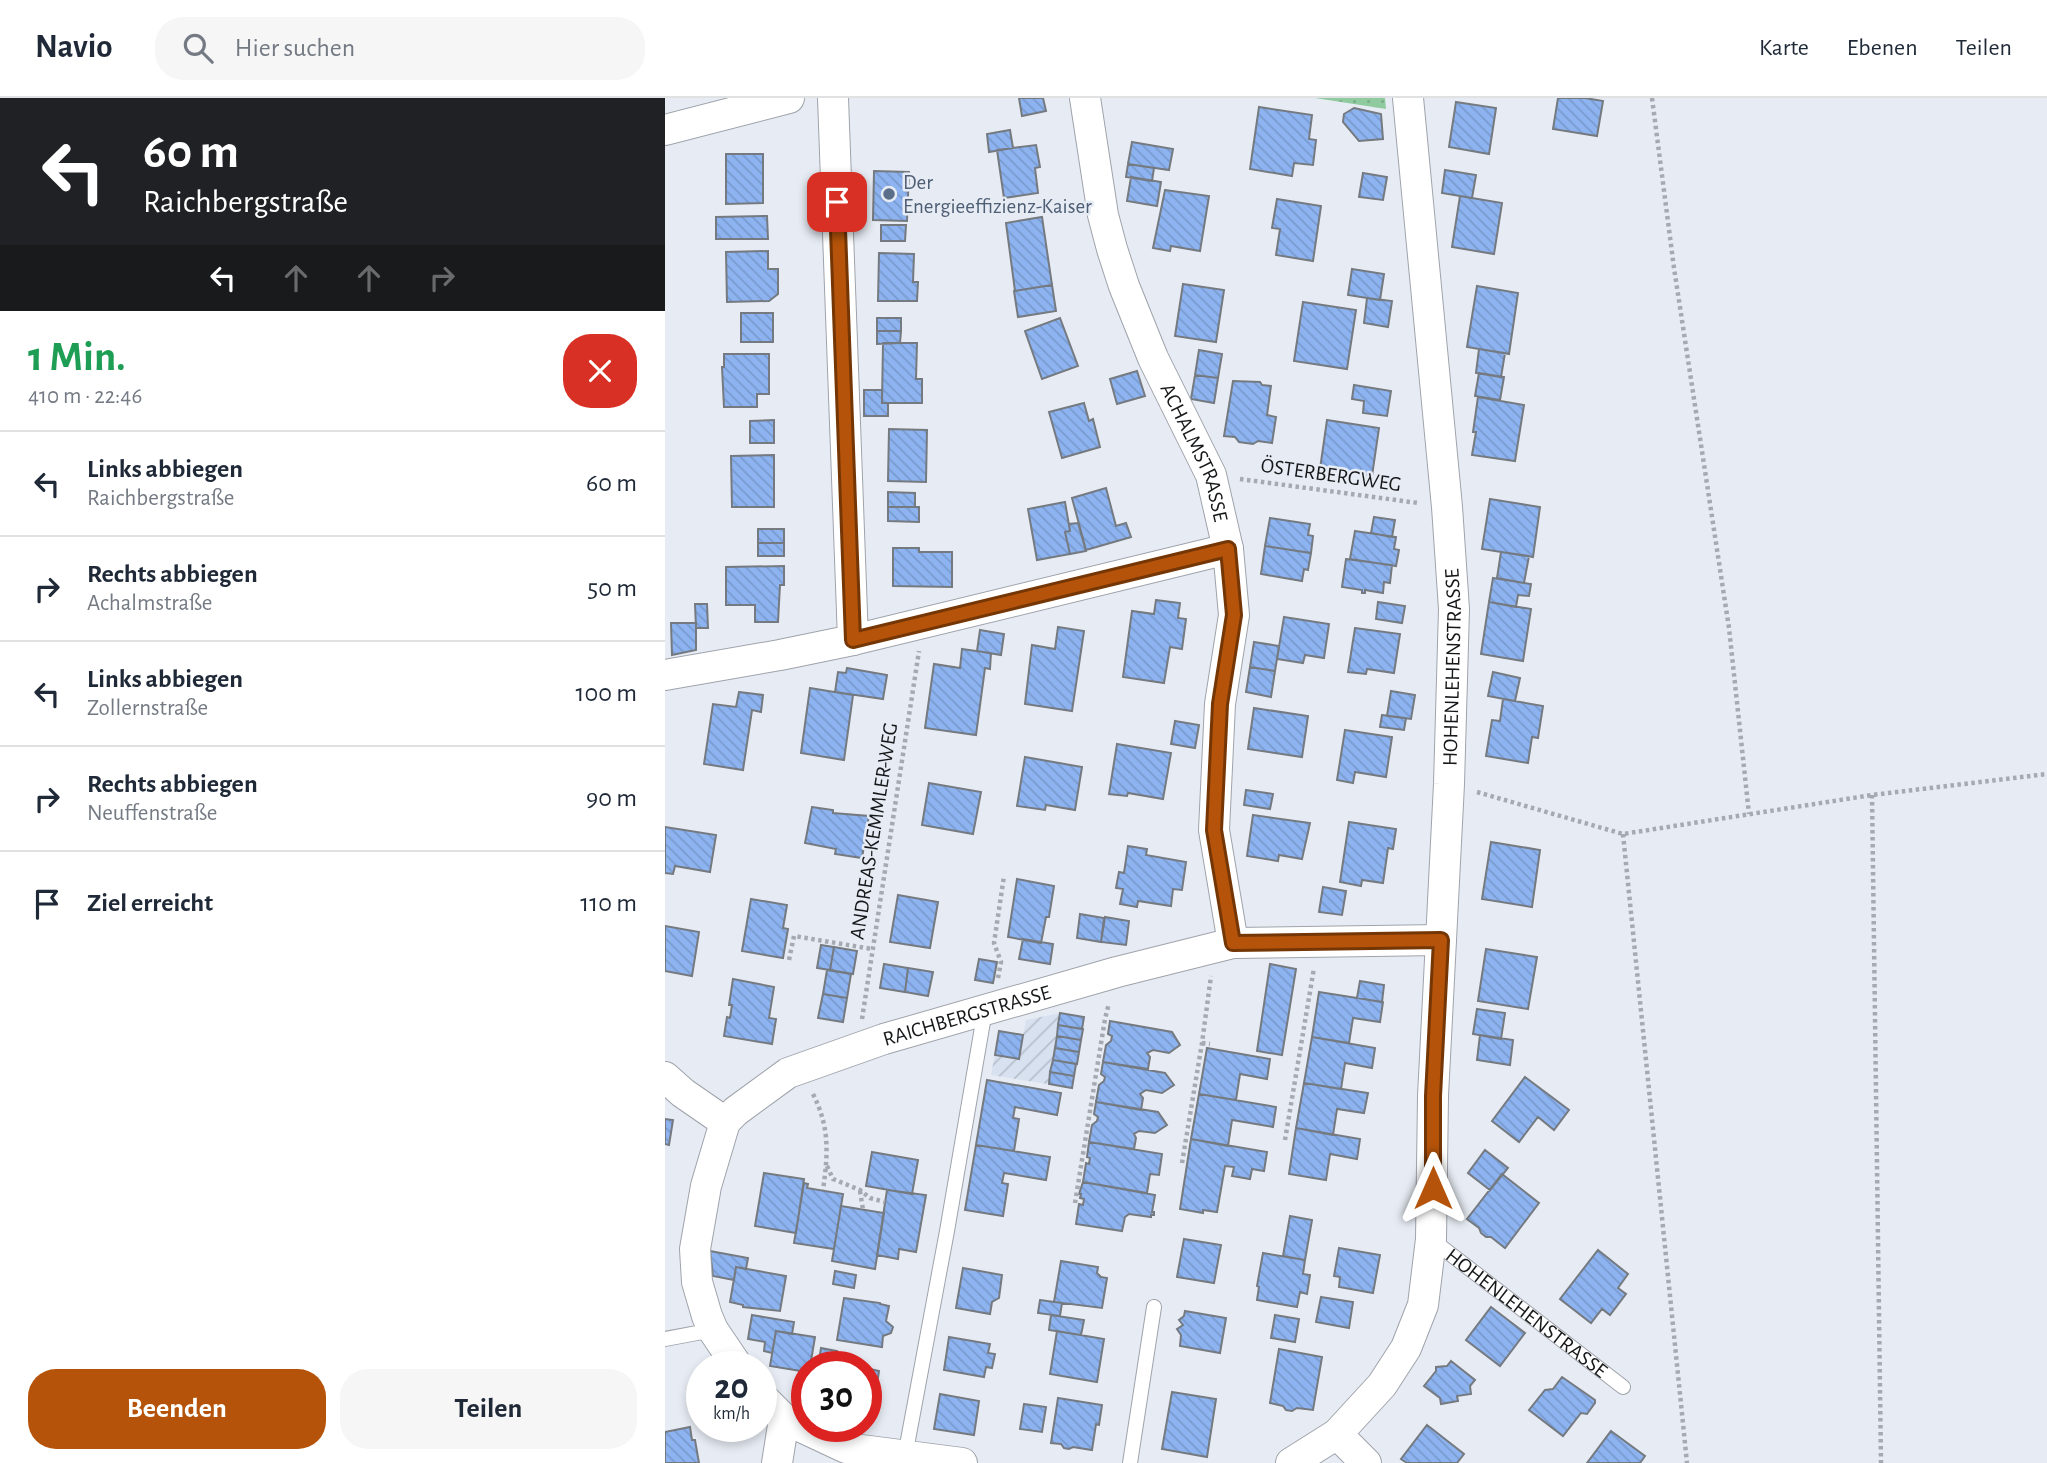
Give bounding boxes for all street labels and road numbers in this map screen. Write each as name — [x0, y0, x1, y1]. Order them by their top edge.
street label: ACHALMSTRASSE — [1157, 380, 1232, 524]
street label: ÖSTERBERGWEG — [1259, 454, 1403, 495]
street label: HOHENLEHENSTRASSE — [1439, 568, 1465, 766]
street label: ANDREAS-KEMMLER-WEG — [846, 721, 902, 941]
street label: RAICHBERGSTRASSE — [880, 981, 1053, 1049]
street label: HOHENLEHENSTRASSE — [1442, 1244, 1611, 1381]

